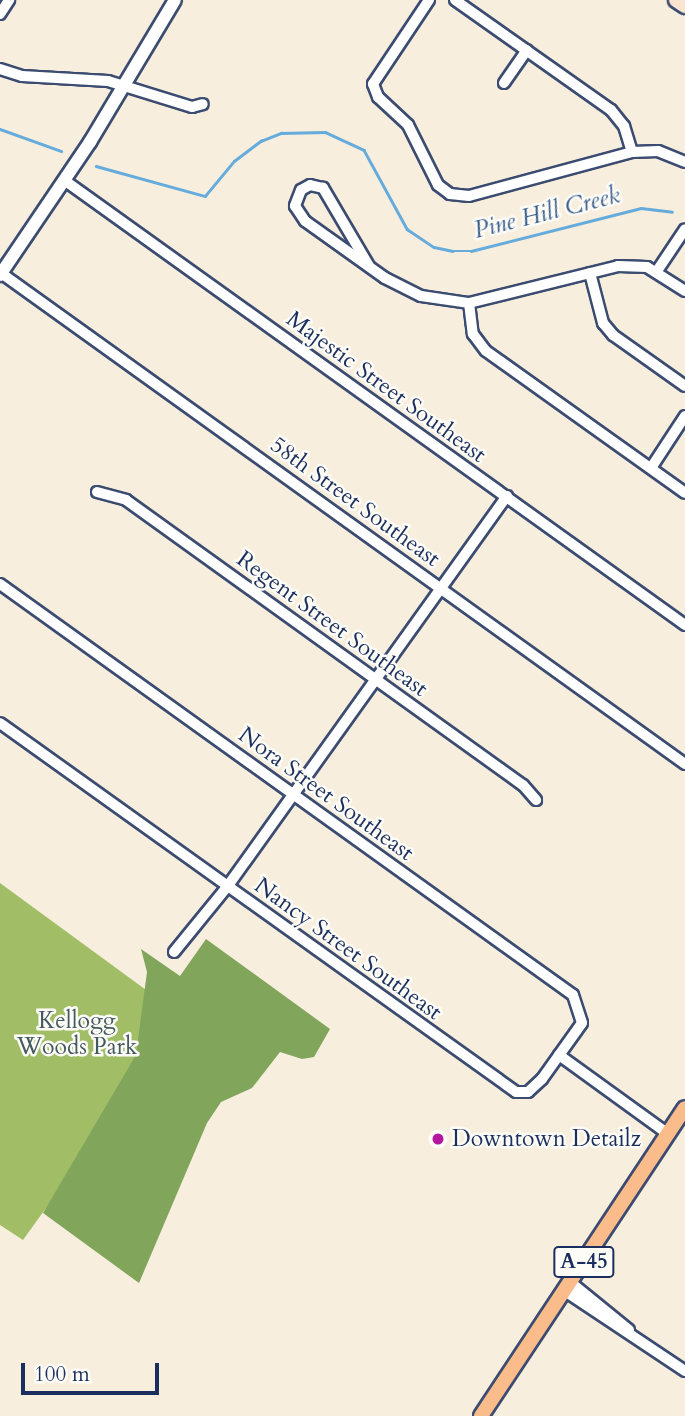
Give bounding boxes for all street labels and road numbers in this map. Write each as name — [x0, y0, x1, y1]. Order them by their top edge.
street label: Majestic Street Southeast — [281, 305, 491, 469]
street label: 58th Street Southeast — [265, 431, 445, 573]
street label: Regent Street Southeast — [231, 545, 433, 703]
street label: Nora Street Southeast — [233, 721, 419, 867]
street label: Nancy Street Southeast — [249, 872, 447, 1026]
road number: A-45 — [552, 1244, 616, 1280]

